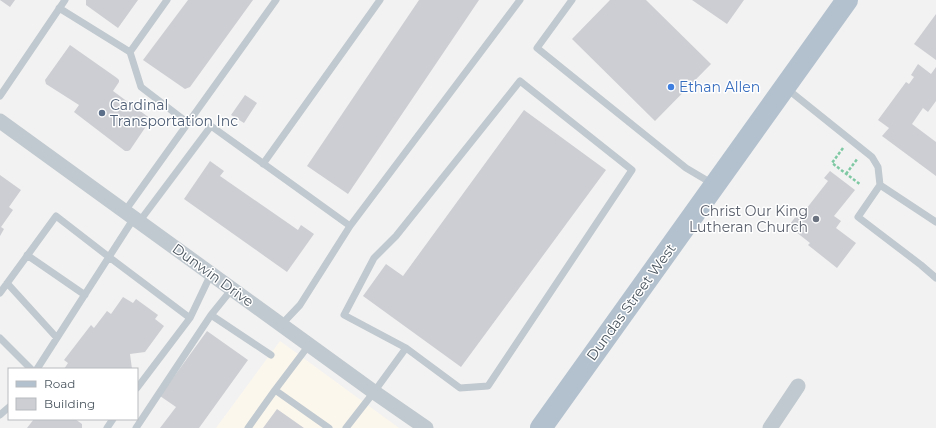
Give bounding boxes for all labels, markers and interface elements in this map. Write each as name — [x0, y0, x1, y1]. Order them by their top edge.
place label: Ethan Allen — [679, 78, 760, 96]
marker: Ethan Allen — [666, 82, 676, 92]
place label: Cardinal Transportation Inc — [110, 96, 238, 130]
marker: Cardinal Transportation Inc — [97, 108, 107, 118]
place label: Christ Our King Lutheran Church — [689, 202, 808, 236]
marker: Christ Our King Lutheran Church — [811, 214, 821, 224]
street label: Dunwin Drive — [169, 239, 257, 311]
street label: Dundas Street West — [582, 240, 680, 364]
legend — [8, 368, 138, 420]
text: Road — [44, 376, 75, 391]
text: Building — [44, 396, 95, 411]

